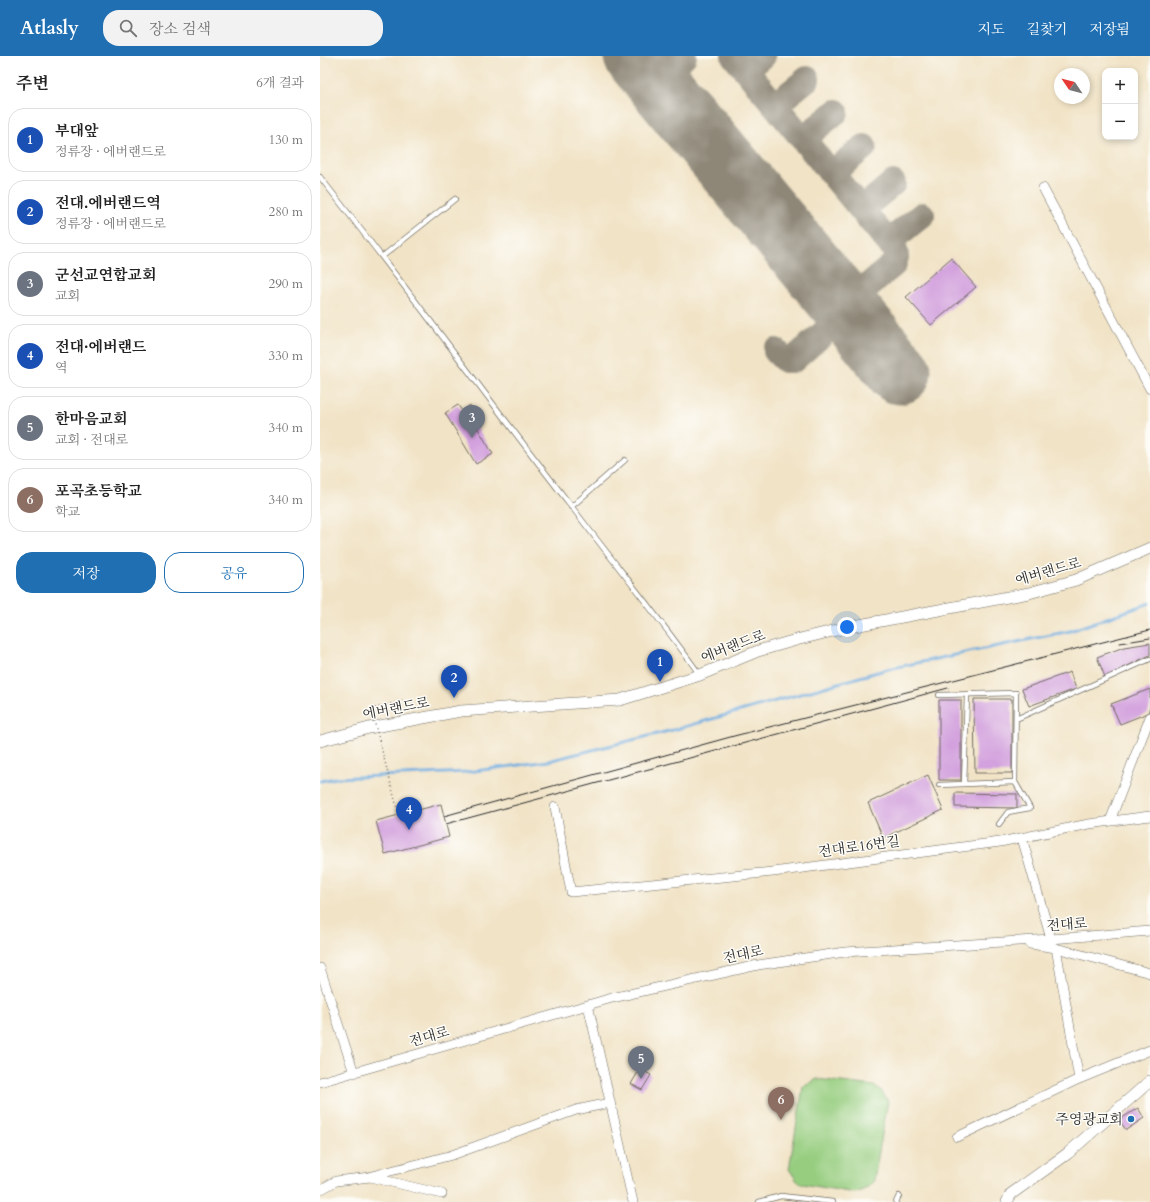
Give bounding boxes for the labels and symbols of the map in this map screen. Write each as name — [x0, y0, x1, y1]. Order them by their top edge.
north arrow — [1054, 68, 1090, 104]
pin: 3 — [459, 405, 485, 438]
street label: 에버랜드로 — [1013, 553, 1084, 590]
your location — [837, 617, 857, 637]
street label: 에버랜드로 — [698, 625, 769, 667]
pin: 1 — [647, 649, 673, 682]
pin: 2 — [441, 665, 467, 698]
street label: 에버랜드로 — [361, 693, 432, 724]
pin: 4 — [396, 797, 422, 830]
street label: 전대로16번길 — [817, 831, 901, 862]
street label: 전대로 — [1046, 914, 1088, 935]
street label: 전대로 — [721, 941, 765, 968]
street label: 전대로 — [407, 1022, 452, 1051]
pin: 5 — [628, 1046, 654, 1079]
pin: 6 — [768, 1087, 794, 1120]
place label: 주영광교회 — [1055, 1110, 1123, 1129]
marker: 주영광교회 — [1126, 1114, 1136, 1124]

